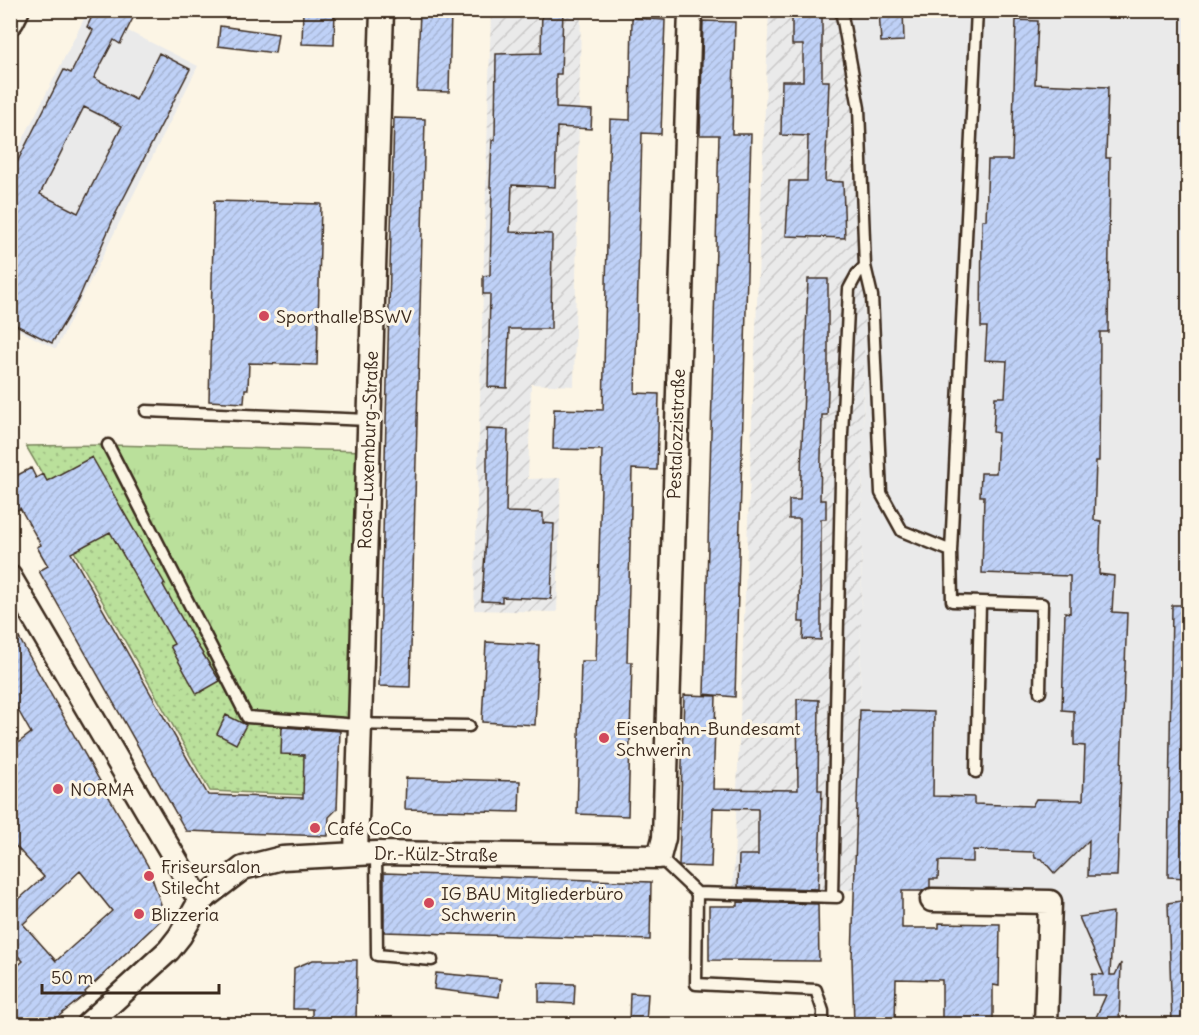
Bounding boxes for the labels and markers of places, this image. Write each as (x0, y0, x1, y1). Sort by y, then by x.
place label: Sporthalle BSWV (276, 305, 412, 328)
marker: Sporthalle BSWV (257, 309, 271, 323)
place label: Eisenbahn-Bundesamt Schwerin (616, 717, 801, 761)
marker: Eisenbahn-Bundesamt Schwerin (597, 731, 611, 745)
place label: NORMA (70, 778, 134, 801)
marker: NORMA (51, 782, 65, 796)
place label: Café CoCo (327, 817, 412, 840)
marker: Café CoCo (308, 821, 322, 835)
place label: Friseursalon Stilecht (161, 855, 261, 899)
marker: Friseursalon Stilecht (142, 869, 156, 883)
place label: IG BAU Mitgliederbüro Schwerin (441, 882, 623, 926)
marker: IG BAU Mitgliederbüro Schwerin (422, 896, 436, 910)
place label: Blizzeria (151, 903, 219, 926)
marker: Blizzeria (132, 907, 146, 921)

